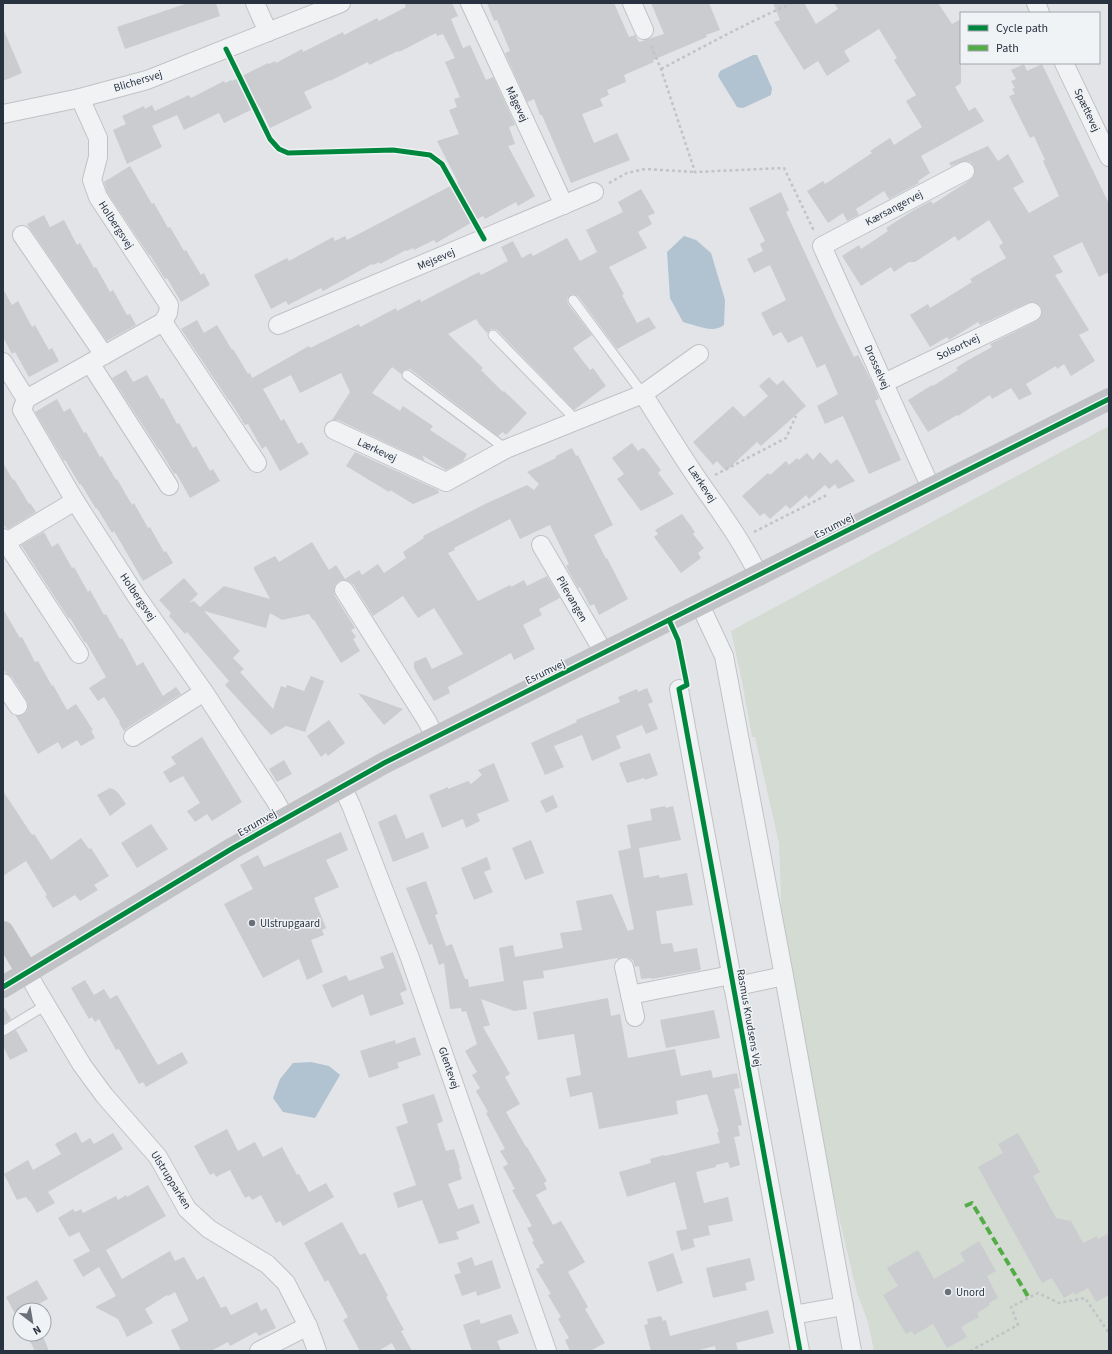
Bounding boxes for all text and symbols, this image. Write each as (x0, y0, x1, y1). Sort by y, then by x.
legend (960, 12, 1100, 64)
text: Cycle path (996, 20, 1048, 37)
text: Path (996, 40, 1019, 57)
street label: Blichersvej (112, 67, 164, 95)
street label: Mågevej (502, 84, 532, 124)
street label: Spættevej (1070, 86, 1104, 134)
street label: Kærsangervej (863, 187, 925, 229)
street label: Holbergsvej (95, 198, 137, 252)
street label: Mejsevej (415, 244, 457, 274)
street label: Solsortvej (934, 330, 982, 364)
street label: Drosselvej (861, 342, 893, 392)
street label: Lærkevej (355, 434, 399, 466)
street label: Lærkevej (684, 462, 720, 506)
street label: Esrumvej (812, 510, 856, 542)
street label: Holbergsvej (117, 570, 159, 624)
street label: Pilevangen (553, 573, 591, 625)
street label: Esrumvej (523, 656, 567, 688)
street label: Esrumvej (235, 806, 279, 840)
place label: Ulstrupgaard (260, 916, 320, 931)
marker: Ulstrupgaard (247, 918, 257, 928)
street label: Rasmus Knudsens Vej (733, 968, 765, 1068)
street label: Glentevej (435, 1045, 463, 1091)
street label: Ulstrupparken (147, 1148, 195, 1212)
place label: Unord (956, 1285, 985, 1300)
marker: Unord (943, 1287, 953, 1297)
north arrow (12, 1302, 52, 1342)
text: N (30, 1322, 44, 1338)

